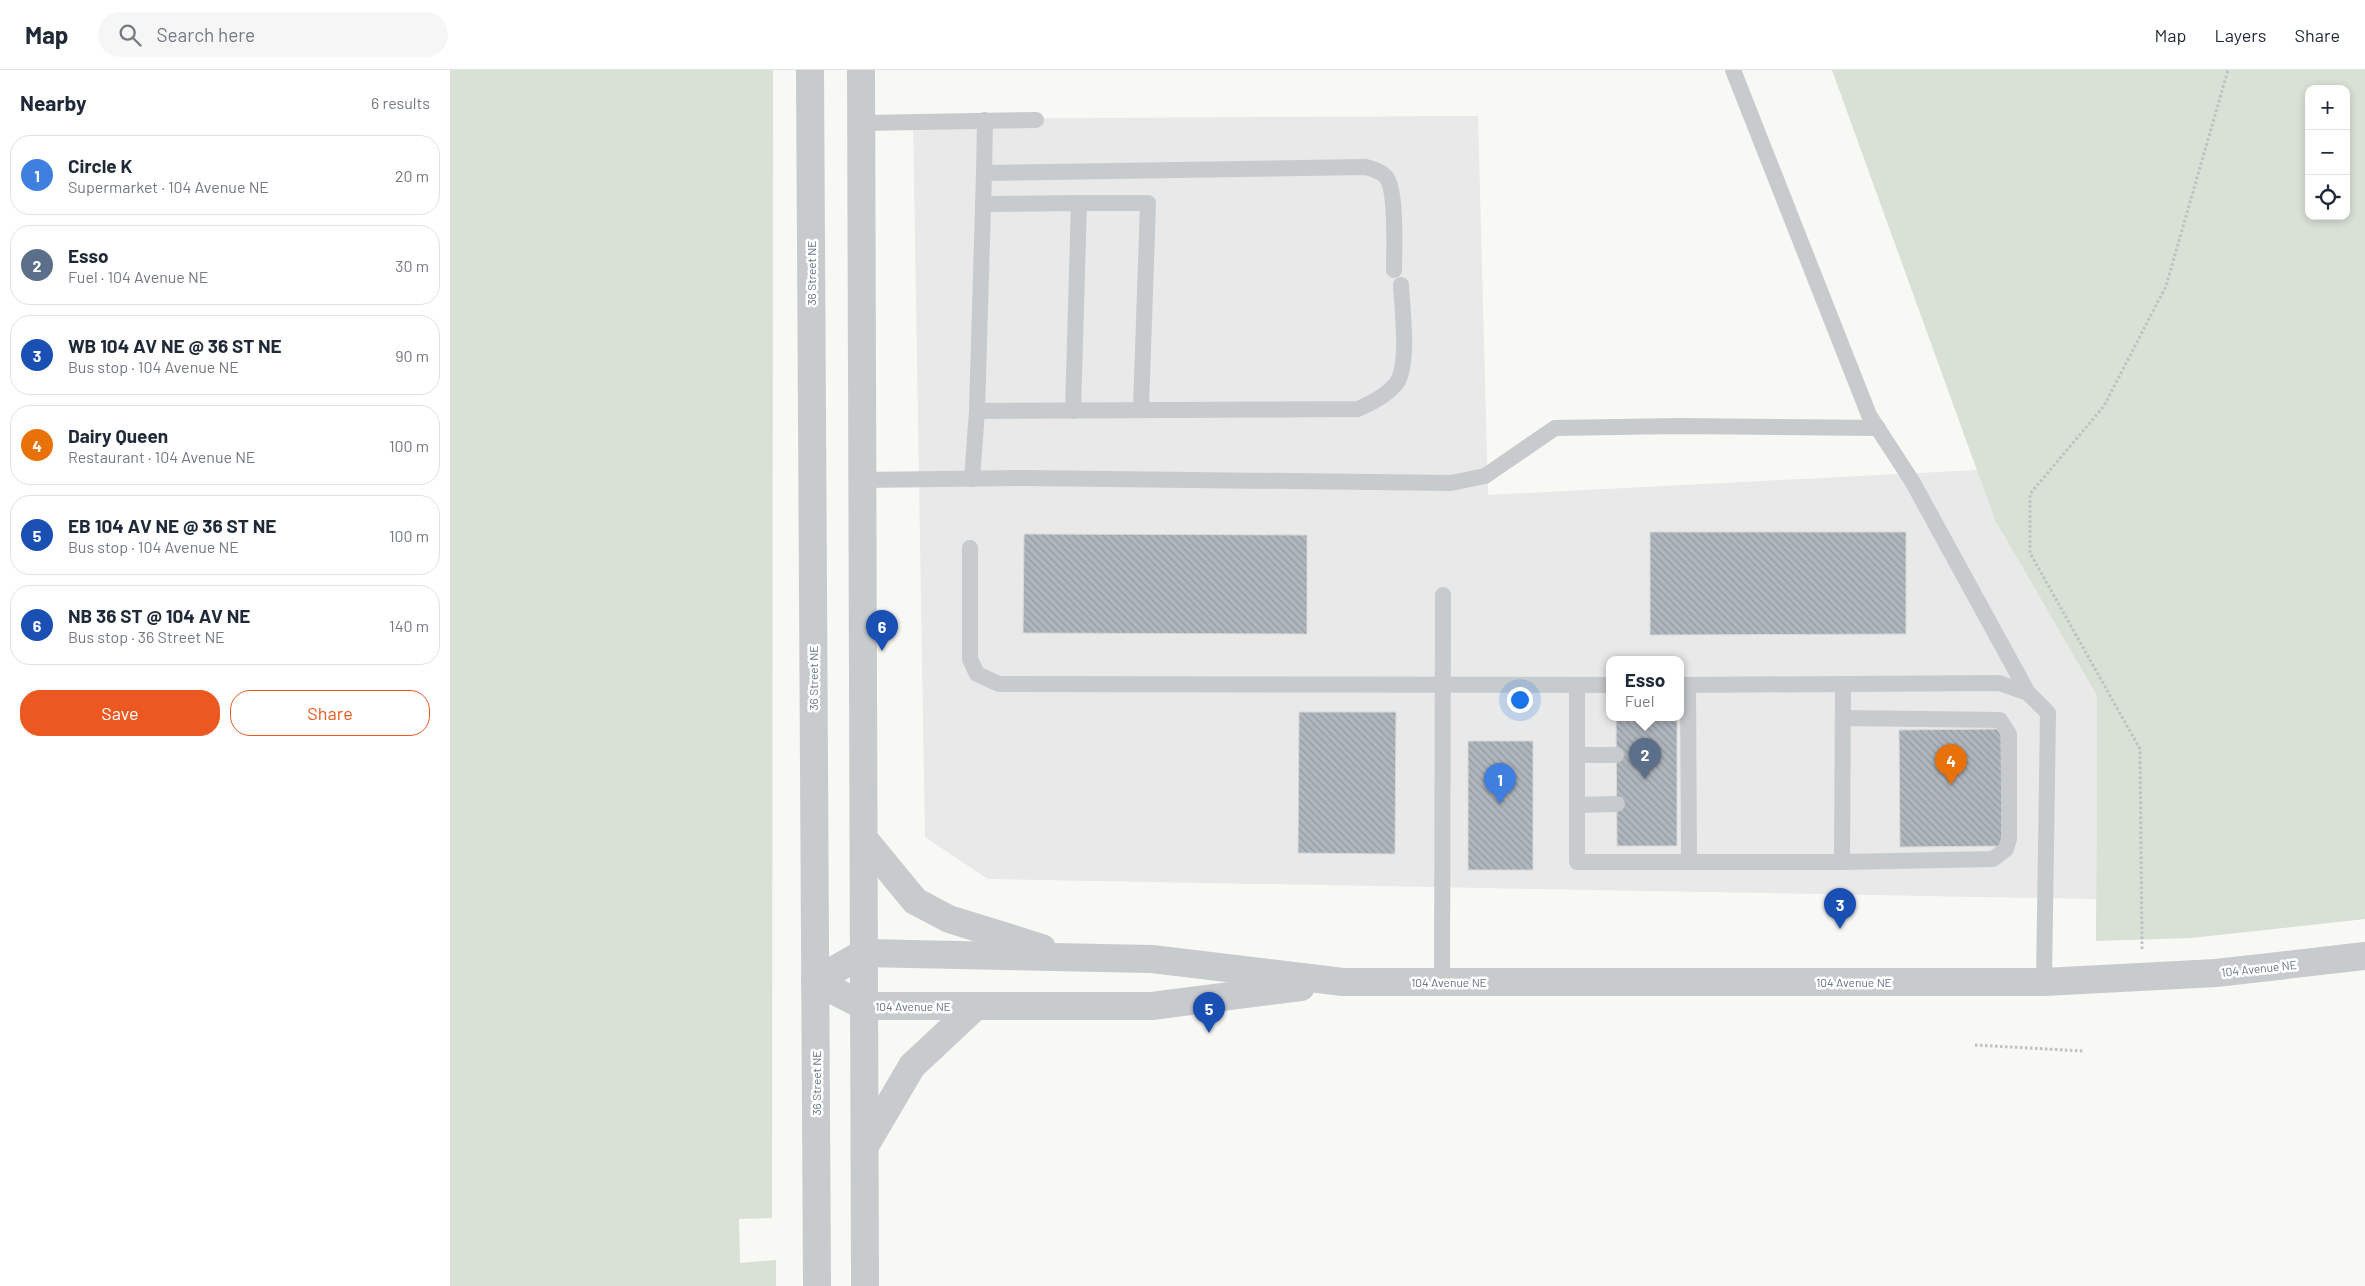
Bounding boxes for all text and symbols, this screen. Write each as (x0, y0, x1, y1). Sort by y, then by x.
search box (98, 12, 448, 57)
text: Map (25, 20, 68, 49)
icon: search (116, 21, 144, 49)
text: Search here (156, 23, 255, 46)
text: Map (2154, 24, 2186, 46)
text: Layers (2214, 24, 2267, 46)
text: Share (2295, 24, 2340, 46)
map controls (2305, 85, 2350, 220)
button: + (2305, 85, 2350, 130)
text: Nearby (20, 90, 86, 115)
text: 6 results (371, 93, 430, 112)
button: − (2305, 130, 2350, 175)
text: Circle K (68, 154, 132, 177)
text: 1 (34, 166, 40, 185)
text: 20 m (395, 166, 429, 185)
button: locate (2305, 175, 2350, 220)
text: Supermarket · 104 Avenue NE (68, 177, 269, 196)
street label: 36 Street NE (804, 240, 818, 306)
text: Esso (68, 244, 109, 267)
text: 2 (33, 256, 41, 275)
text: 30 m (395, 256, 429, 275)
text: Fuel · 104 Avenue NE (68, 267, 208, 286)
text: WB 104 AV NE @ 36 ST NE (68, 334, 282, 357)
text: 3 (33, 346, 41, 365)
text: 90 m (395, 346, 429, 365)
text: Bus stop · 104 Avenue NE (68, 357, 239, 376)
text: Dairy Queen (68, 424, 168, 447)
text: 4 (32, 436, 42, 455)
text: 100 m (389, 436, 429, 455)
text: Restaurant · 104 Avenue NE (68, 447, 256, 466)
text: EB 104 AV NE @ 36 ST NE (68, 514, 276, 537)
text: 5 (33, 526, 41, 545)
text: 100 m (389, 526, 429, 545)
text: Bus stop · 104 Avenue NE (68, 537, 239, 556)
text: NB 36 ST @ 104 AV NE (68, 604, 250, 627)
pin: 6 (866, 610, 898, 651)
text: 6 (33, 616, 41, 635)
text: 140 m (389, 616, 429, 635)
text: Bus stop · 36 Street NE (68, 627, 225, 646)
street label: 36 Street NE (806, 645, 820, 711)
popup (1606, 656, 1684, 721)
text: Esso (1625, 668, 1665, 691)
your location (1507, 687, 1533, 713)
button: Save (20, 690, 220, 736)
button: Share (230, 690, 430, 736)
text: Fuel (1625, 691, 1654, 710)
pin: 2 (1629, 738, 1661, 779)
pin: 4 (1935, 744, 1967, 785)
pin: 1 (1484, 763, 1516, 804)
pin: 3 (1824, 888, 1856, 929)
street label: 104 Avenue NE (2221, 957, 2297, 979)
street label: 104 Avenue NE (1411, 975, 1487, 989)
street label: 104 Avenue NE (1816, 975, 1892, 989)
pin: 5 (1193, 992, 1225, 1033)
street label: 104 Avenue NE (875, 999, 951, 1013)
street label: 36 Street NE (809, 1050, 823, 1116)

